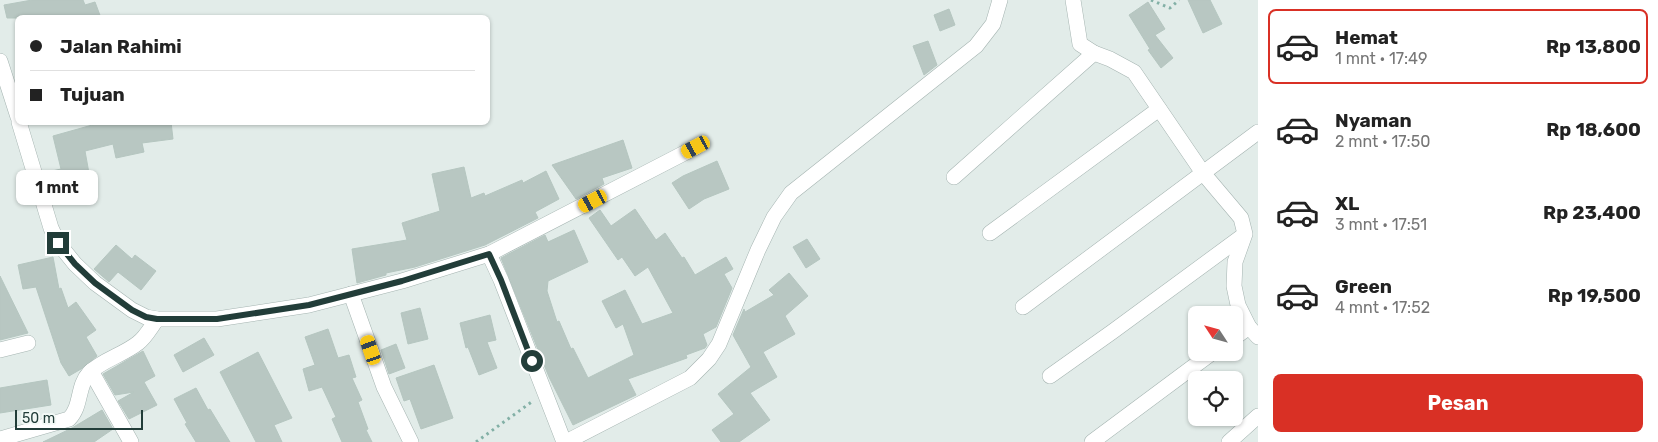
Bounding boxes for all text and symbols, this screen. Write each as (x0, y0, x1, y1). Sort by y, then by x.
icon: car (1275, 24, 1320, 69)
text: Hemat (1335, 26, 1398, 49)
text: Jalan Rahimi (60, 35, 182, 58)
text: Rp 13,800 (1546, 35, 1641, 58)
text: 1 mnt · 17:49 (1335, 49, 1427, 68)
text: Tujuan (60, 83, 125, 106)
icon: car (1275, 107, 1320, 152)
text: Nyaman (1335, 109, 1412, 132)
text: Rp 18,600 (1546, 118, 1641, 141)
text: 2 mnt · 17:50 (1335, 132, 1430, 151)
car (679, 133, 712, 161)
callout: 1 mnt (17, 170, 99, 206)
text: 1 mnt (35, 178, 79, 197)
car (576, 187, 609, 215)
icon: car (1275, 190, 1320, 235)
text: XL (1335, 192, 1359, 215)
text: Rp 23,400 (1543, 201, 1641, 224)
text: 3 mnt · 17:51 (1335, 215, 1427, 234)
route end (47, 232, 69, 254)
icon: car (1275, 273, 1320, 318)
text: Green (1335, 275, 1392, 298)
text: Rp 19,500 (1548, 284, 1641, 307)
text: 4 mnt · 17:52 (1335, 298, 1430, 317)
north arrow (1188, 306, 1242, 361)
map controls (1188, 306, 1243, 426)
car (359, 333, 382, 367)
route start (521, 350, 543, 372)
button: locate (1188, 371, 1243, 426)
button: Pesan (1273, 374, 1643, 432)
scale bar (15, 407, 142, 430)
text: 50 m (22, 410, 55, 427)

